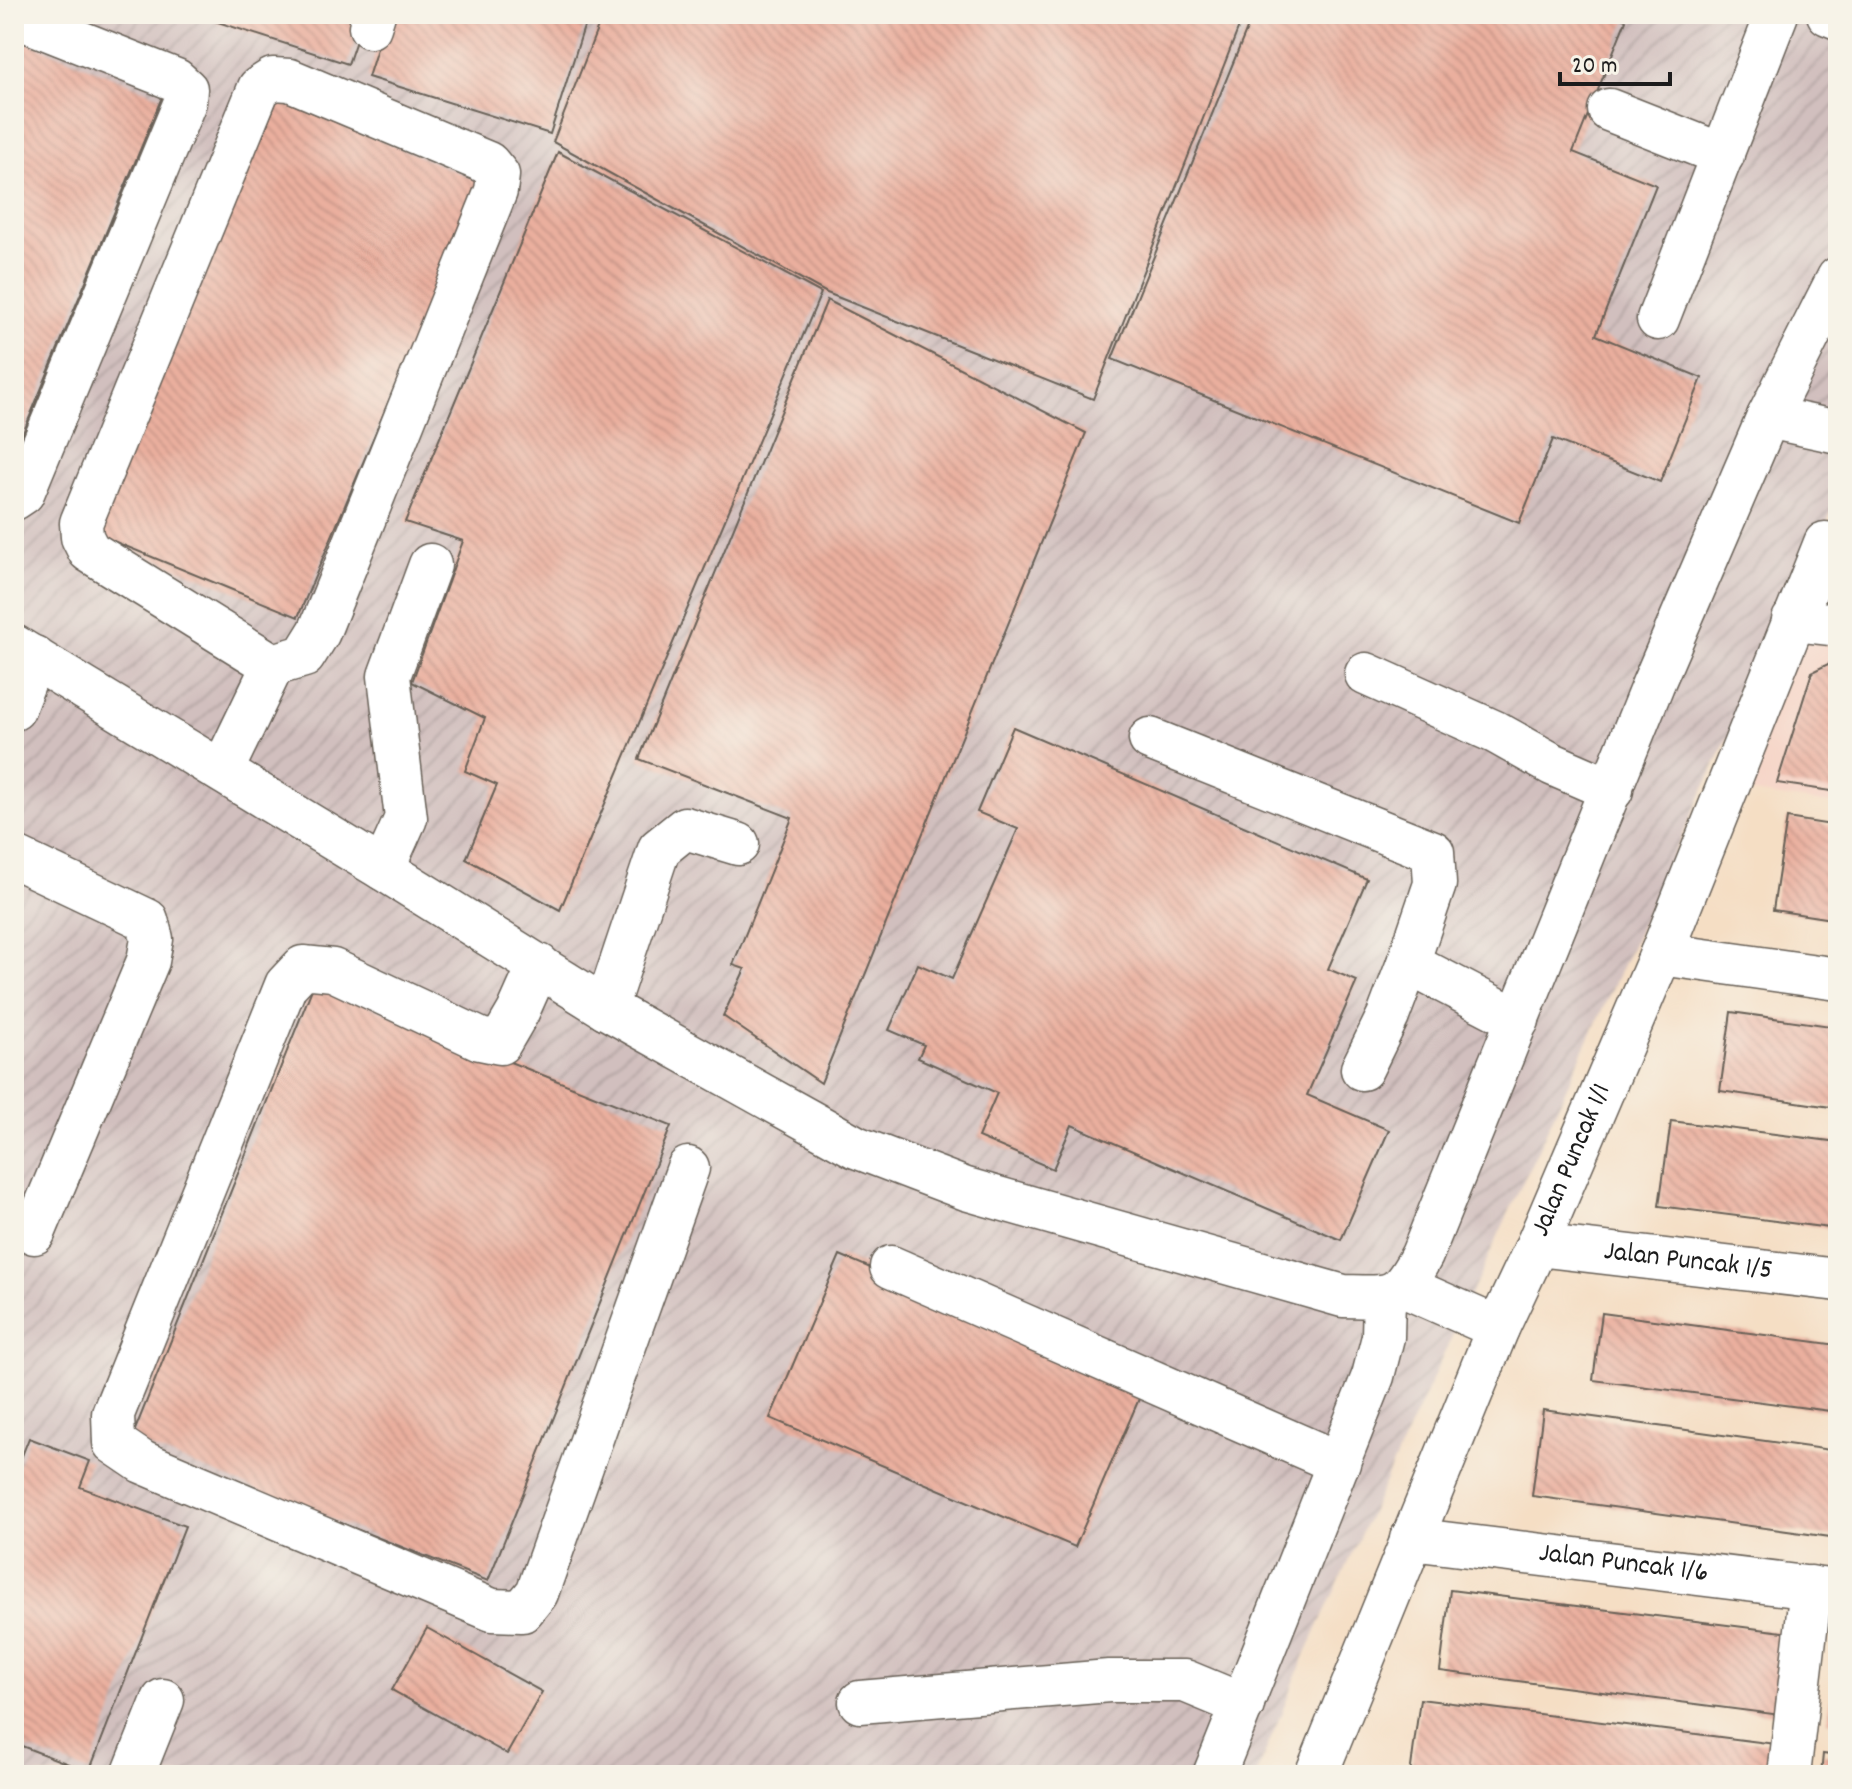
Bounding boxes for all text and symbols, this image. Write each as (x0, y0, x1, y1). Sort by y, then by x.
scale bar (1560, 36, 1670, 86)
text: 20 m (1572, 50, 1618, 84)
street label: Jalan Puncak 1/1 (1523, 1078, 1623, 1243)
street label: Jalan Puncak 1/5 (1601, 1233, 1775, 1292)
street label: Jalan Puncak 1/6 (1536, 1535, 1710, 1595)

